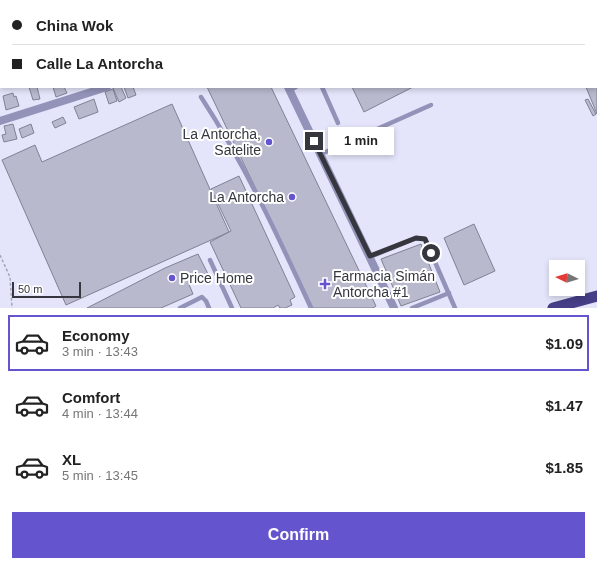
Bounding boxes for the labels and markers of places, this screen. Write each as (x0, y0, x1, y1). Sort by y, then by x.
place label: La Antorcha, Satelite (182, 126, 261, 158)
marker: La Antorcha, Satelite (264, 137, 274, 147)
place label: La Antorcha (209, 189, 284, 205)
marker: La Antorcha (287, 192, 297, 202)
place label: Farmacia Simán Antorcha #1 (333, 268, 435, 300)
place label: Price Home (180, 270, 253, 286)
marker: Price Home (167, 273, 177, 283)
marker: Farmacia Simán Antorcha #1 (320, 279, 330, 289)

